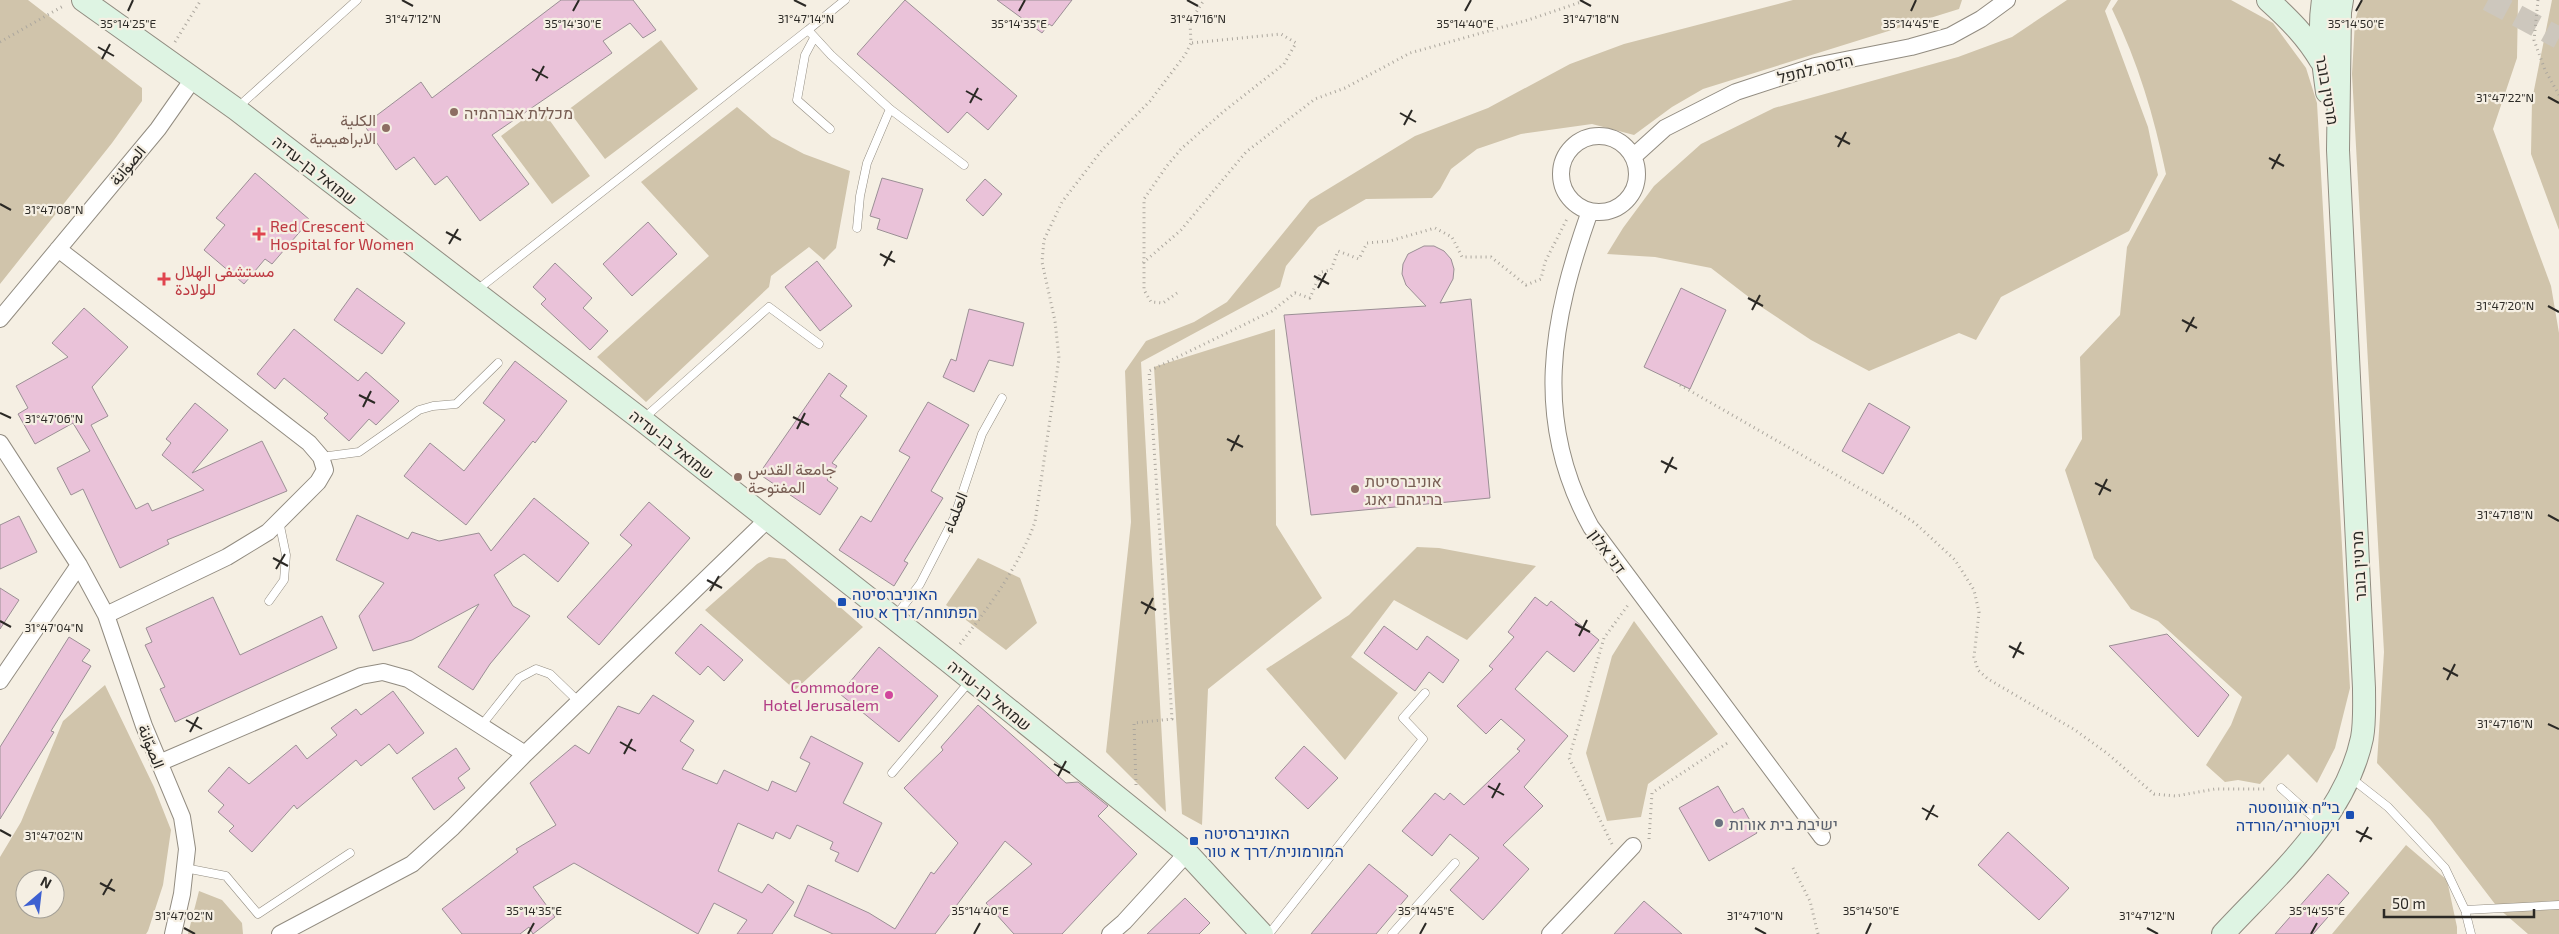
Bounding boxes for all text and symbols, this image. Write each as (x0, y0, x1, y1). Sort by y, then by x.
text: 31°47'12"N (385, 11, 441, 25)
text: 31°47'14"N (778, 11, 834, 25)
text: 31°47'16"N (1170, 11, 1226, 25)
text: 31°47'18"N (1563, 11, 1619, 25)
text: 35°14'25"E (100, 16, 156, 30)
text: 35°14'30"E (545, 16, 602, 30)
text: 35°14'35"E (991, 16, 1047, 30)
text: 35°14'40"E (1436, 16, 1494, 30)
text: 35°14'45"E (1883, 16, 1940, 30)
text: 35°14'50"E (2328, 16, 2385, 30)
street label: הדסה למפל (1775, 49, 1855, 87)
street label: מרטין בובר (2313, 54, 2343, 126)
text: 31°47'22"N (2476, 90, 2534, 104)
place label: מכללת אברהמיה (464, 103, 573, 122)
marker: מכללת אברהמיה (448, 106, 460, 118)
place label: الكلية الابراهيمية (309, 110, 376, 149)
marker: الكلية الابراهيمية (380, 122, 392, 134)
street label: שמואל בן-עדיה (269, 131, 361, 209)
street label: الصوّانة (105, 141, 151, 190)
text: 31°47'08"N (24, 202, 84, 216)
place label: Red Crescent Hospital for Women (270, 216, 414, 253)
marker: Red Crescent Hospital for Women (252, 227, 266, 241)
place label: مستشفى الهلال للولادة (175, 261, 274, 300)
marker: مستشفى الهلال للولادة (157, 272, 171, 286)
text: 31°47'20"N (2476, 298, 2534, 312)
street label: שמואל בן-עדיה (626, 405, 718, 483)
text: 31°47'06"N (25, 411, 83, 425)
place label: جامعة القدس المفتوحة (748, 459, 836, 498)
marker: جامعة القدس المفتوحة (732, 471, 744, 483)
place label: אוניברסיטת בריגהם יאנג (1365, 471, 1443, 508)
marker: אוניברסיטת בריגהם יאנג (1349, 483, 1361, 495)
street label: العلماء (937, 489, 971, 535)
text: 31°47'18"N (2477, 507, 2533, 521)
street label: דני אלון (1586, 525, 1630, 577)
street label: מרטין בובר (2347, 530, 2369, 602)
place label: האוניברסיטה הפתוחה/דרך א טור (852, 584, 978, 621)
marker: האוניברסיטה הפתוחה/דרך א טור (836, 596, 848, 608)
text: 31°47'04"N (24, 620, 84, 634)
street label: שמואל בן-עדיה (945, 656, 1035, 734)
place label: Commodore Hotel Jerusalem (763, 677, 879, 714)
marker: Commodore Hotel Jerusalem (883, 689, 895, 701)
text: 31°47'16"N (2477, 716, 2533, 730)
street label: الصوّانة (133, 721, 169, 772)
place label: בי״ח אוגווסטה ויקטוריה/הורדה (2236, 797, 2341, 834)
marker: בי״ח אוגווסטה ויקטוריה/הורדה (2344, 809, 2356, 821)
place label: ישיבת בית אורות (1729, 814, 1838, 833)
marker: ישיבת בית אורות (1713, 817, 1725, 829)
place label: האוניברסיטה המורמונית/דרך א טור (1204, 823, 1344, 860)
text: 31°47'02"N (25, 828, 83, 842)
marker: האוניברסיטה המורמונית/דרך א טור (1188, 835, 1200, 847)
north arrow (15, 869, 65, 919)
text: N (38, 872, 55, 892)
scale bar (2384, 886, 2534, 918)
text: 50 m (2392, 894, 2426, 912)
text: 35°14'35"E (506, 903, 562, 917)
text: 35°14'40"E (951, 903, 1009, 917)
text: 35°14'45"E (1398, 903, 1455, 917)
text: 35°14'50"E (1843, 903, 1900, 917)
text: 35°14'55"E (2289, 903, 2345, 917)
text: 31°47'02"N (155, 908, 213, 922)
text: 31°47'10"N (1727, 908, 1783, 922)
text: 31°47'12"N (2119, 908, 2175, 922)

